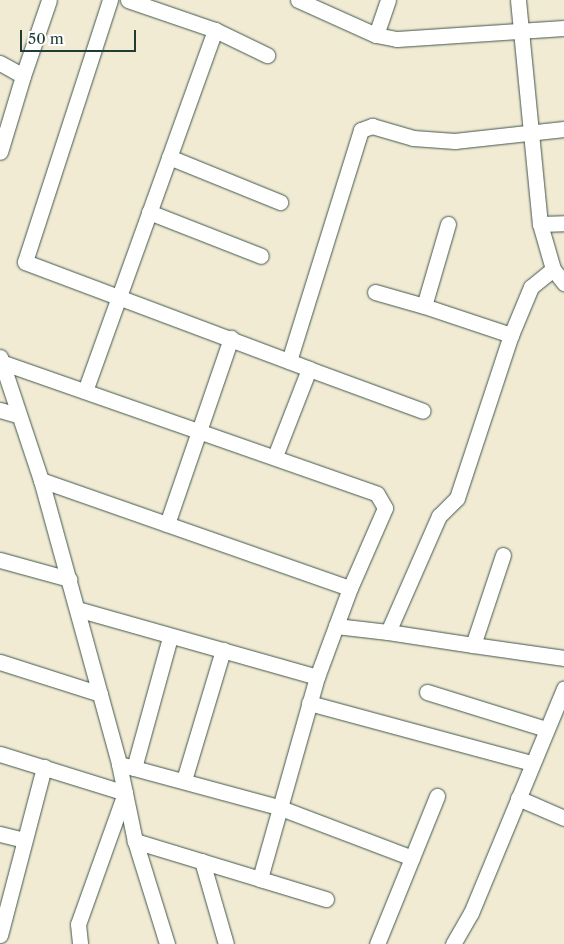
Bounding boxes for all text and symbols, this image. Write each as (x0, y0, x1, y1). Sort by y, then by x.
scale bar (22, 20, 139, 52)
text: 50 m (28, 29, 64, 48)

